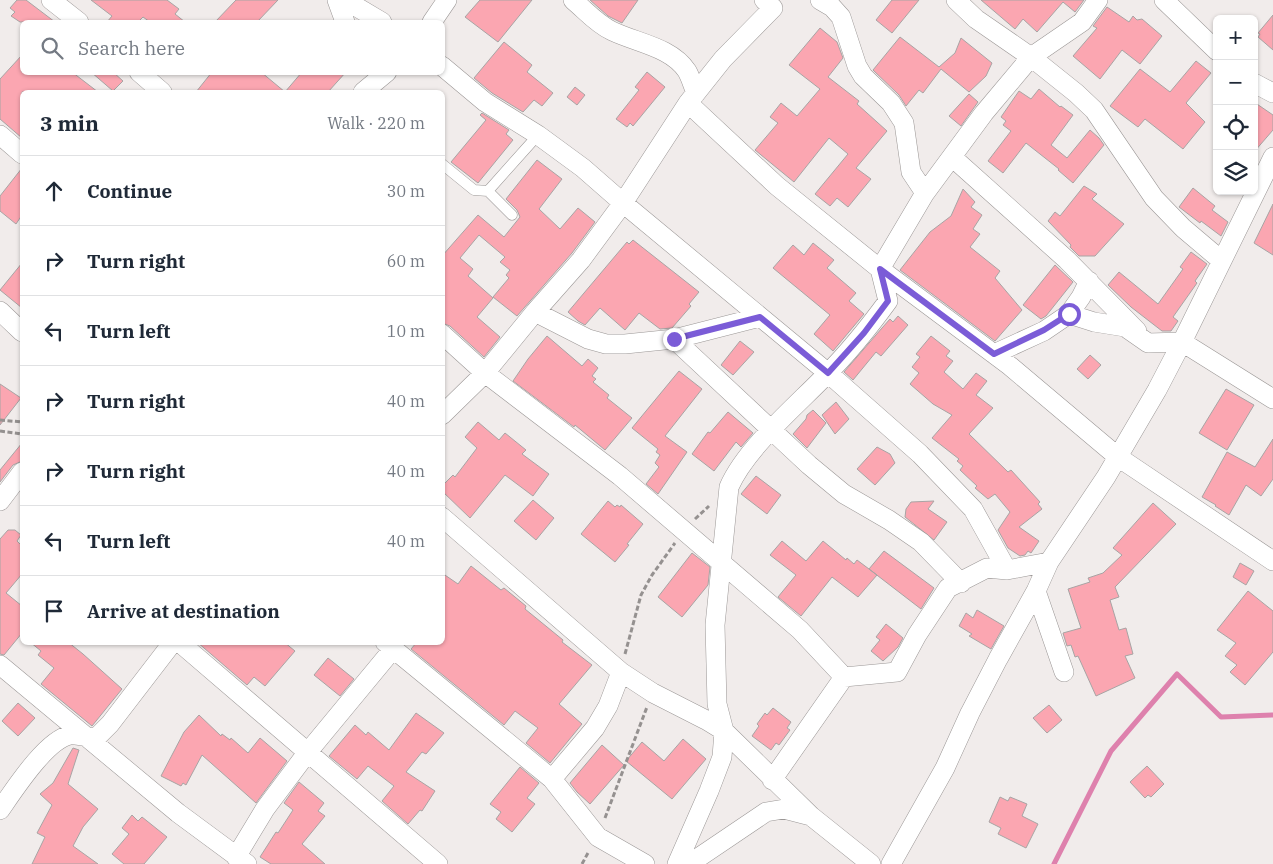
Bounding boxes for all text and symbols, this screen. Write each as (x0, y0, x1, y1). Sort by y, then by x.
map controls (1213, 15, 1258, 195)
button: + (1213, 15, 1258, 60)
search box (20, 20, 445, 75)
icon: search (38, 34, 66, 62)
text: Search here (78, 36, 185, 60)
button: − (1213, 60, 1258, 105)
button: locate (1213, 105, 1258, 150)
text: 3 min (40, 109, 99, 137)
text: Walk · 220 m (327, 113, 425, 133)
button: layers (1213, 150, 1258, 195)
icon: ahead (40, 177, 68, 205)
text: Continue (87, 179, 172, 203)
text: 30 m (387, 181, 425, 201)
icon: right (40, 247, 68, 275)
text: Turn right (87, 249, 185, 273)
text: 60 m (387, 251, 425, 271)
route start (1058, 303, 1081, 326)
icon: left (40, 317, 68, 345)
text: Turn left (87, 319, 170, 343)
text: 10 m (387, 321, 425, 341)
route end (663, 328, 686, 351)
icon: right (40, 387, 68, 415)
text: Turn right (87, 389, 185, 413)
text: 40 m (387, 391, 425, 411)
icon: right (40, 457, 68, 485)
text: Turn right (87, 459, 185, 483)
text: 40 m (387, 461, 425, 481)
icon: left (40, 527, 68, 555)
text: Turn left (87, 529, 170, 553)
text: 40 m (387, 531, 425, 551)
icon: arrive (40, 597, 68, 625)
text: Arrive at destination (87, 599, 280, 623)

